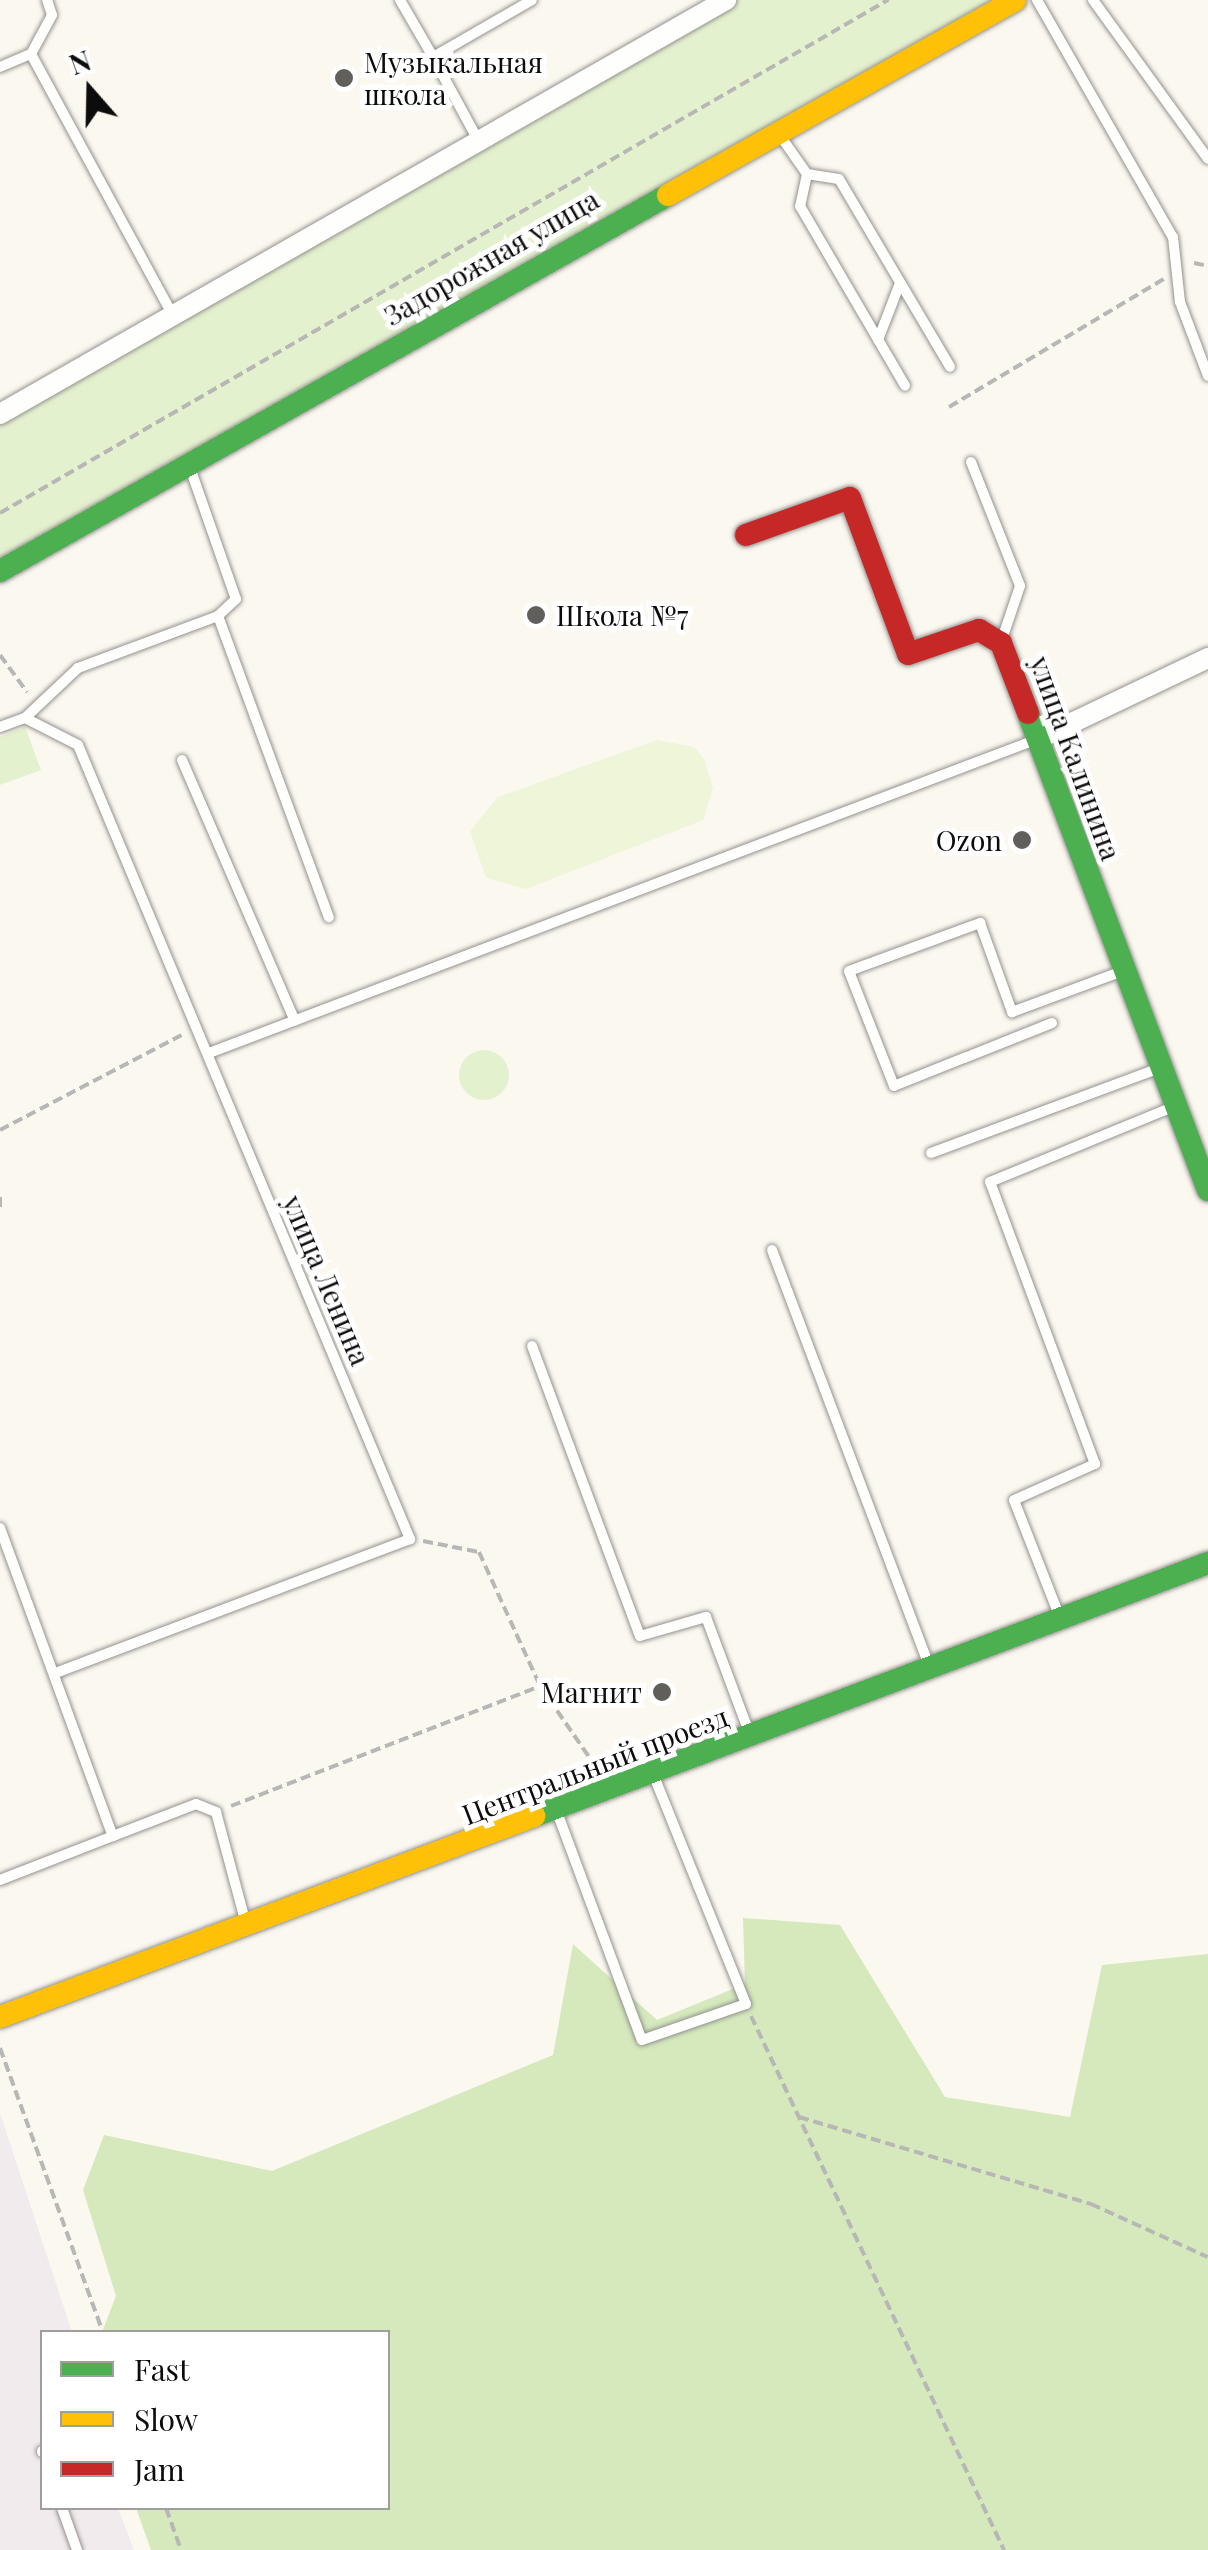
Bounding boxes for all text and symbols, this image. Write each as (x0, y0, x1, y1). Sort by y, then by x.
north arrow (40, 40, 140, 140)
text: N (64, 40, 95, 82)
place label: Музыкальная школа (364, 45, 543, 111)
marker: Музыкальная школа (333, 67, 355, 89)
street label: Задорожная улица (378, 182, 604, 332)
place label: Школа №7 (556, 598, 688, 632)
marker: Школа №7 (525, 604, 547, 626)
street label: улица Калинина (1024, 651, 1128, 865)
place label: Ozon (936, 823, 1002, 857)
marker: Ozon (1011, 829, 1033, 851)
street label: улица Ленина (276, 1190, 378, 1370)
place label: Магнит (541, 1675, 642, 1709)
marker: Магнит (651, 1681, 673, 1703)
street label: Центральный проезд (457, 1699, 733, 1831)
legend (40, 2330, 390, 2510)
text: Fast (134, 2349, 190, 2389)
text: Slow (134, 2399, 198, 2439)
text: Jam (134, 2449, 185, 2489)

